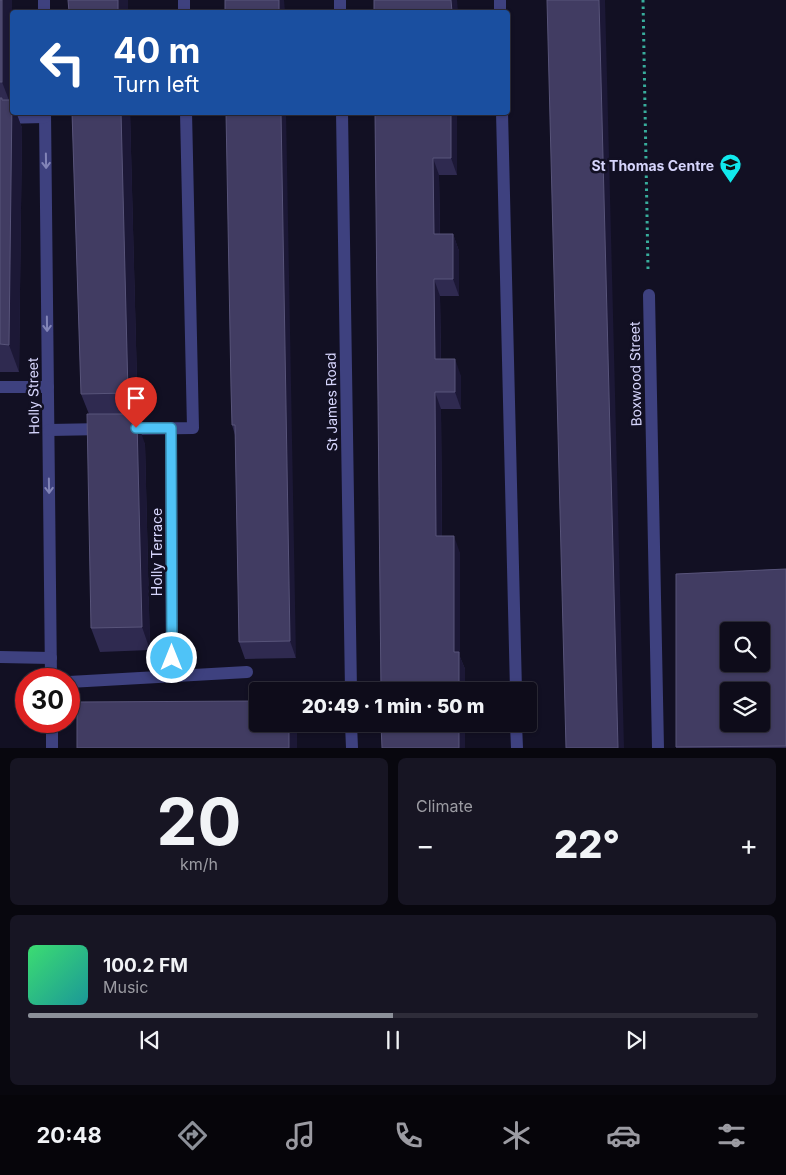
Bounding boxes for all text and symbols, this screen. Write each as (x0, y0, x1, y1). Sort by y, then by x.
text: 40 m (113, 29, 201, 71)
icon: left (30, 30, 95, 95)
text: Turn left (113, 71, 199, 97)
one-way arrow (41, 152, 51, 169)
school or university icon: St Thomas Centre (718, 153, 742, 184)
place label: St Thomas Centre (591, 157, 714, 174)
one-way arrow (42, 315, 52, 331)
street label: Boxwood Street (626, 321, 644, 427)
street label: St James Road (322, 352, 340, 452)
street label: Holly Street (24, 357, 42, 435)
pin (115, 377, 157, 428)
icon: arrive (122, 384, 150, 412)
one-way arrow (44, 478, 54, 494)
street label: Holly Terrace (148, 508, 165, 596)
map controls (720, 622, 770, 732)
button: search (720, 622, 770, 672)
position arrow (145, 631, 197, 683)
speed limit sign: 30 (15, 668, 80, 733)
button: layers (720, 682, 770, 732)
text: 20:49 · 1 min · 50 m (302, 695, 484, 718)
text: 20 (157, 782, 241, 861)
text: Climate (416, 796, 473, 816)
text: 22° (554, 821, 620, 867)
text: − (416, 828, 435, 862)
text: + (739, 828, 758, 862)
text: km/h (180, 854, 218, 874)
text: 100.2 FM (103, 954, 188, 977)
text: Music (103, 977, 148, 997)
icon: previous (136, 1026, 164, 1054)
icon: pause (379, 1026, 407, 1054)
icon: next (622, 1026, 650, 1054)
icon: directions (175, 1118, 210, 1153)
icon: music (283, 1118, 318, 1153)
icon: phone (391, 1118, 426, 1153)
icon: climate (499, 1118, 534, 1153)
icon: car (606, 1118, 641, 1153)
icon: filters (714, 1118, 749, 1153)
text: 20:48 (36, 1122, 102, 1148)

